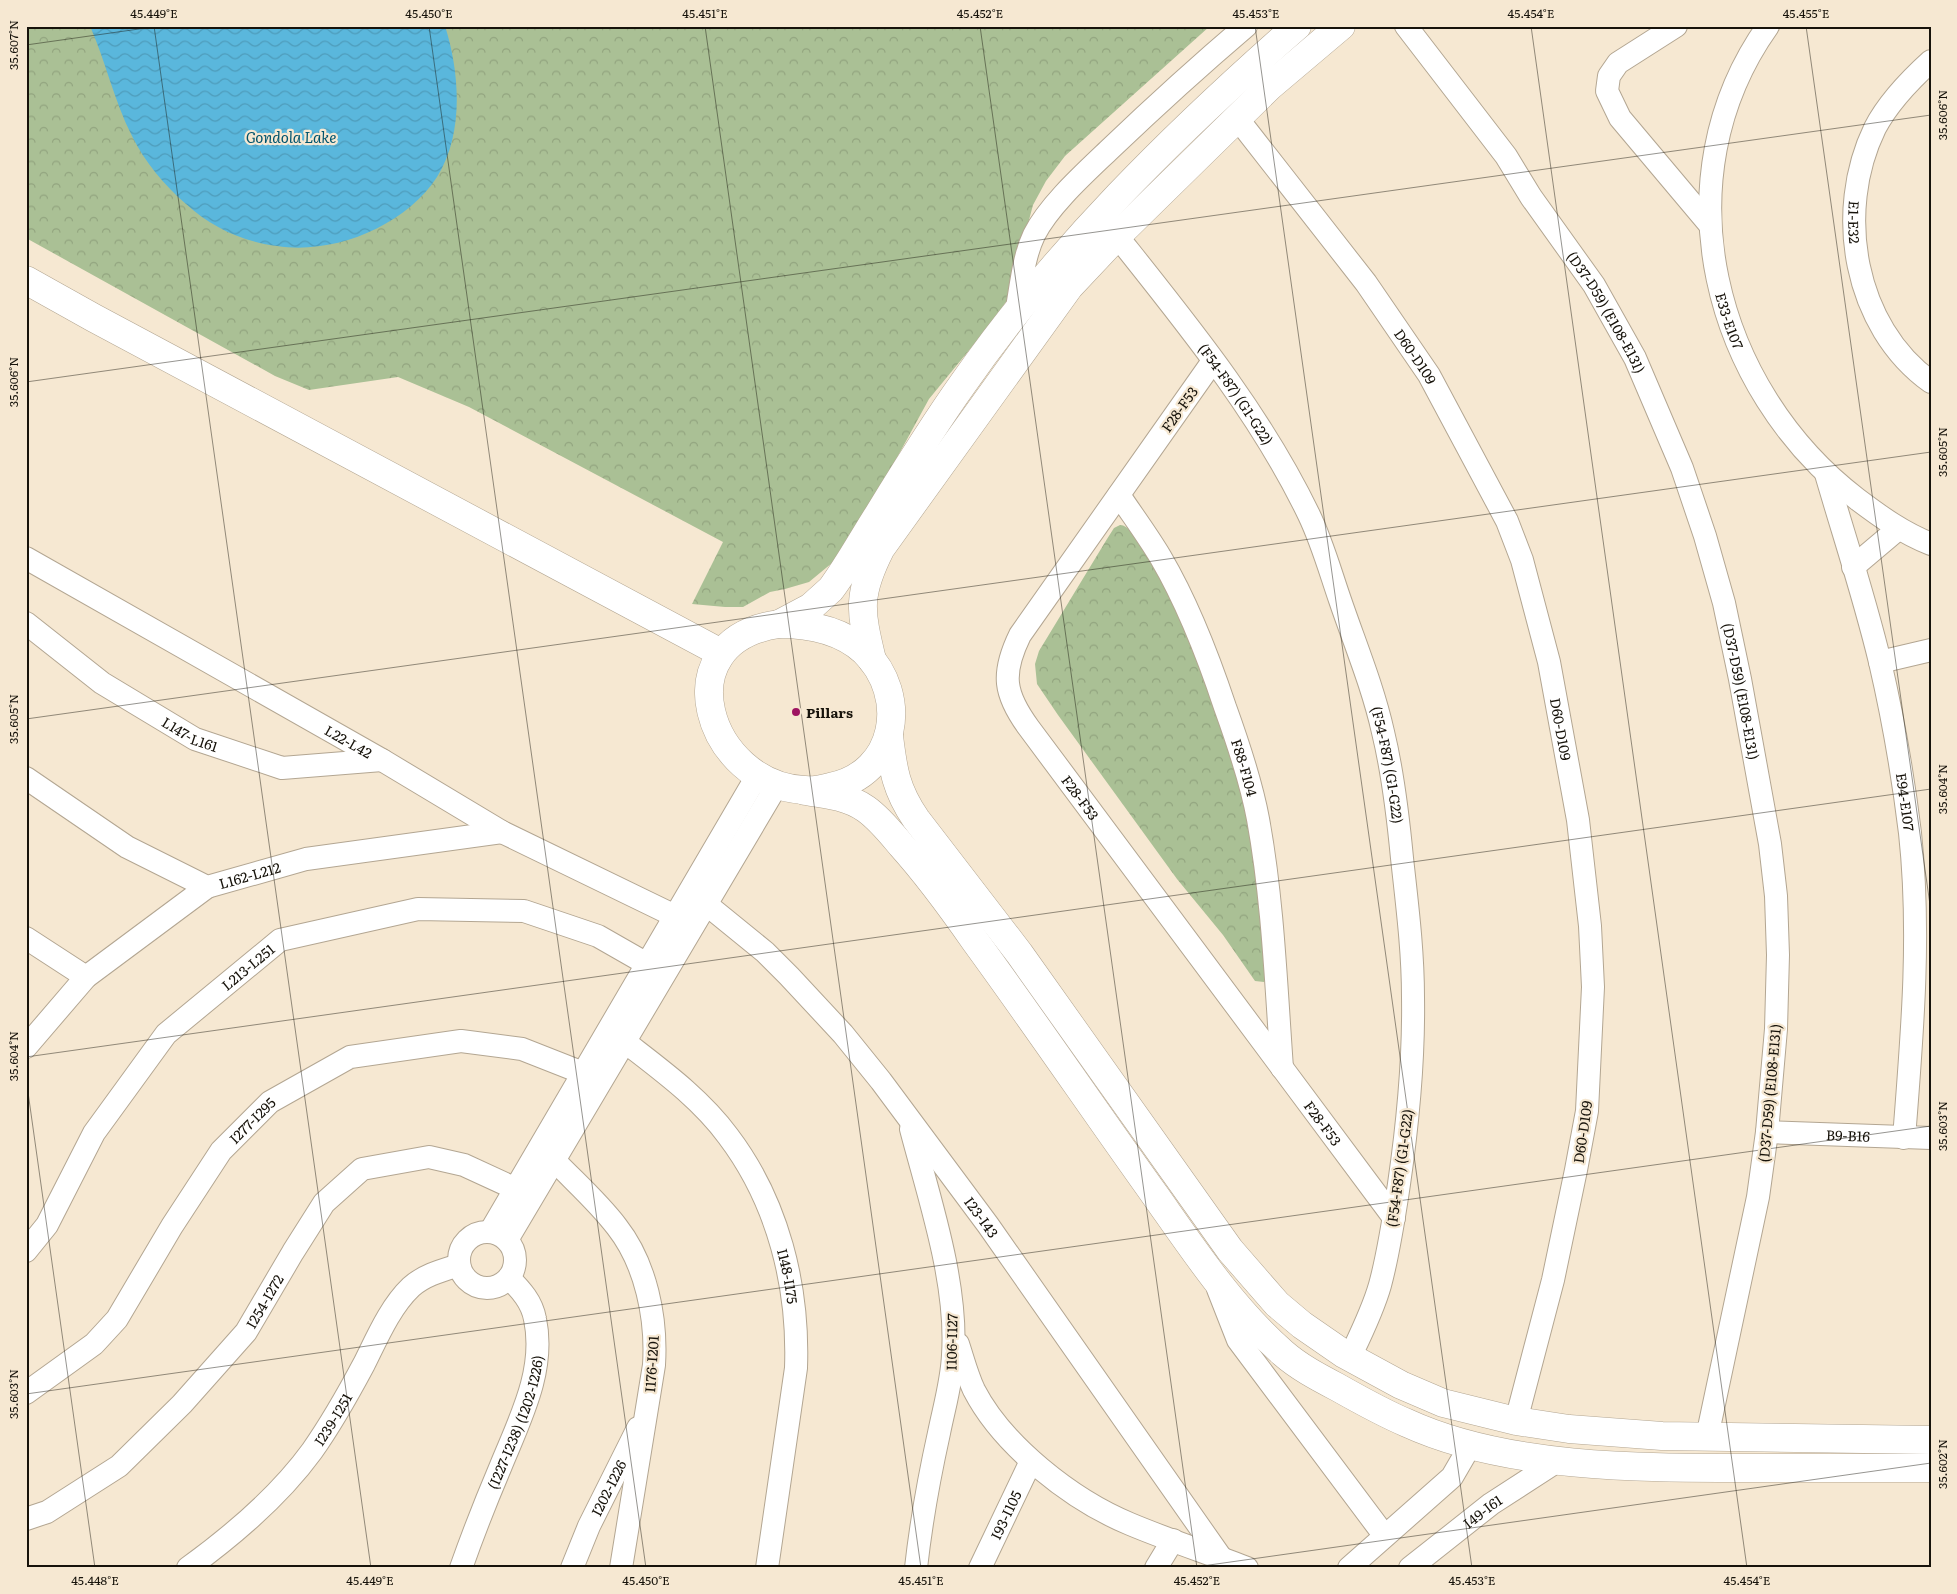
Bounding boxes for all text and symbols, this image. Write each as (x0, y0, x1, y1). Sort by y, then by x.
text: 45.449°E (130, 4, 178, 22)
text: 45.450°E (405, 4, 453, 22)
text: 45.451°E (682, 4, 728, 22)
text: 45.452°E (957, 4, 1004, 22)
text: 45.453°E (1232, 4, 1280, 22)
text: 45.454°E (1508, 4, 1555, 22)
text: 45.455°E (1783, 4, 1830, 22)
text: 35.607°N (4, 20, 22, 70)
text: 35.606°N (1933, 90, 1951, 140)
water label: Gondola Lake (246, 125, 336, 148)
street label: E1-E32 (1844, 200, 1865, 244)
street label: (D37-D59) (E108-E131) (1563, 247, 1650, 376)
street label: E33-E107 (1711, 290, 1749, 352)
street label: D60-D109 (1390, 324, 1442, 387)
street label: (F54-F87) (G1-G22) (1194, 339, 1278, 448)
text: 35.606°N (4, 357, 22, 407)
street label: F28-F53 (1156, 382, 1202, 436)
text: 35.605°N (1933, 427, 1951, 477)
street label: (D37-D59) (E108-E131) (1718, 621, 1764, 761)
text: 35.605°N (4, 694, 22, 744)
street label: D60-D109 (1546, 696, 1577, 762)
place label: Pillars (806, 702, 853, 722)
street label: (F54-F87) (G1-G22) (1367, 704, 1408, 824)
marker: Pillars (790, 706, 802, 718)
street label: L147-L161 (159, 712, 221, 756)
street label: L22-L42 (321, 720, 376, 763)
street label: F88-F104 (1227, 736, 1263, 799)
text: 35.604°N (1933, 764, 1951, 814)
street label: F28-F53 (1057, 771, 1104, 824)
street label: E94-E107 (1892, 771, 1920, 832)
street label: L162-L212 (216, 857, 283, 893)
street label: L213-L251 (217, 939, 279, 994)
street label: (D37-D59) (E108-E131) (1753, 1023, 1785, 1163)
text: 35.604°N (4, 1031, 22, 1081)
street label: I277-I295 (224, 1092, 280, 1148)
street label: F28-F53 (1300, 1096, 1347, 1150)
street label: D60-D109 (1568, 1099, 1596, 1165)
text: 35.603°N (1933, 1101, 1951, 1151)
street label: (F54-F87) (G1-G22) (1381, 1108, 1417, 1228)
street label: B9-B16 (1826, 1124, 1871, 1146)
street label: I23-I43 (960, 1192, 1004, 1241)
street label: I148-I175 (773, 1246, 803, 1305)
street label: I254-I272 (240, 1270, 288, 1332)
street label: I106-I127 (940, 1313, 962, 1371)
street label: I176-I201 (639, 1334, 663, 1393)
street label: (I227-I238) (I202-I226) (482, 1354, 547, 1492)
text: 35.603°N (4, 1369, 22, 1419)
street label: I239-I251 (309, 1389, 356, 1449)
text: 35.602°N (1933, 1439, 1951, 1489)
street label: I202-I226 (586, 1456, 631, 1519)
street label: I93-I105 (985, 1487, 1026, 1543)
street label: I49-I61 (1458, 1489, 1506, 1533)
text: 45.448°E (71, 1571, 119, 1589)
text: 45.449°E (346, 1571, 394, 1589)
text: 45.450°E (622, 1571, 670, 1589)
text: 45.451°E (898, 1571, 944, 1589)
text: 45.452°E (1174, 1571, 1221, 1589)
text: 45.453°E (1448, 1571, 1496, 1589)
text: 45.454°E (1724, 1571, 1771, 1589)

